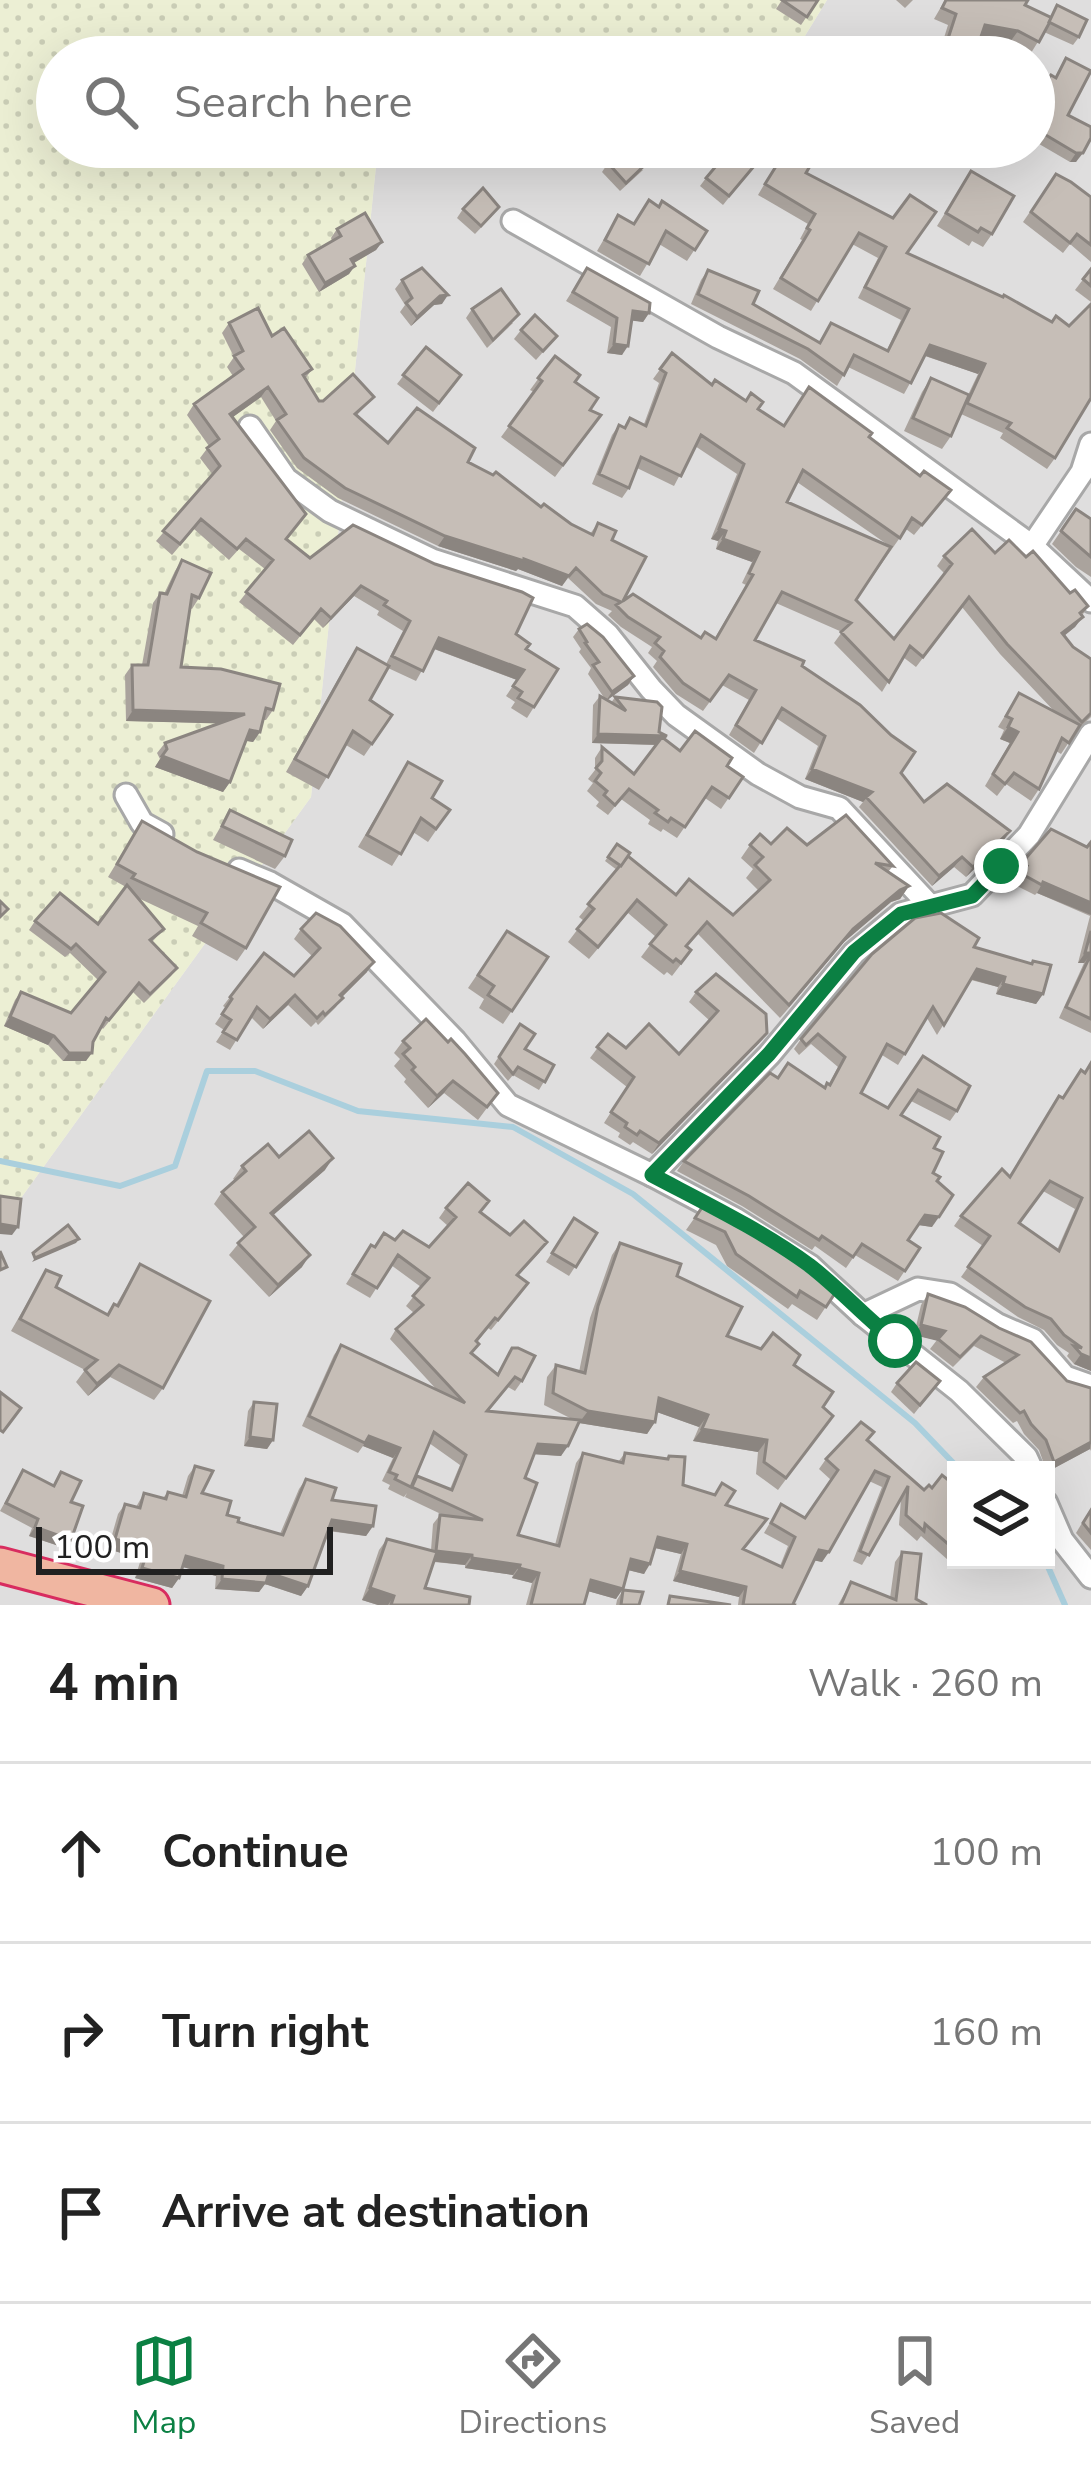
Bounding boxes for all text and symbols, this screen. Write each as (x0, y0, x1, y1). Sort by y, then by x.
search box (36, 36, 1055, 168)
icon: search (78, 69, 144, 135)
text: Search here (174, 72, 413, 133)
route end (974, 839, 1028, 893)
route start (868, 1314, 922, 1368)
map controls (947, 1461, 1055, 1569)
button: layers (947, 1461, 1055, 1569)
scale bar (36, 1521, 333, 1574)
text: 100 m (54, 1525, 150, 1570)
text: 4 min (48, 1648, 180, 1718)
text: Walk · 260 m (808, 1657, 1043, 1710)
icon: ahead (48, 1820, 114, 1886)
text: Continue (162, 1822, 349, 1883)
text: 100 m (929, 1826, 1043, 1879)
icon: right (48, 2000, 114, 2066)
text: Turn right (162, 2002, 369, 2063)
text: 160 m (929, 2006, 1043, 2059)
icon: arrive (48, 2180, 114, 2246)
text: Arrive at destination (162, 2182, 590, 2243)
tab: Map (131, 2328, 197, 2445)
tab: Directions (459, 2328, 607, 2445)
tab: Saved (869, 2328, 960, 2445)

